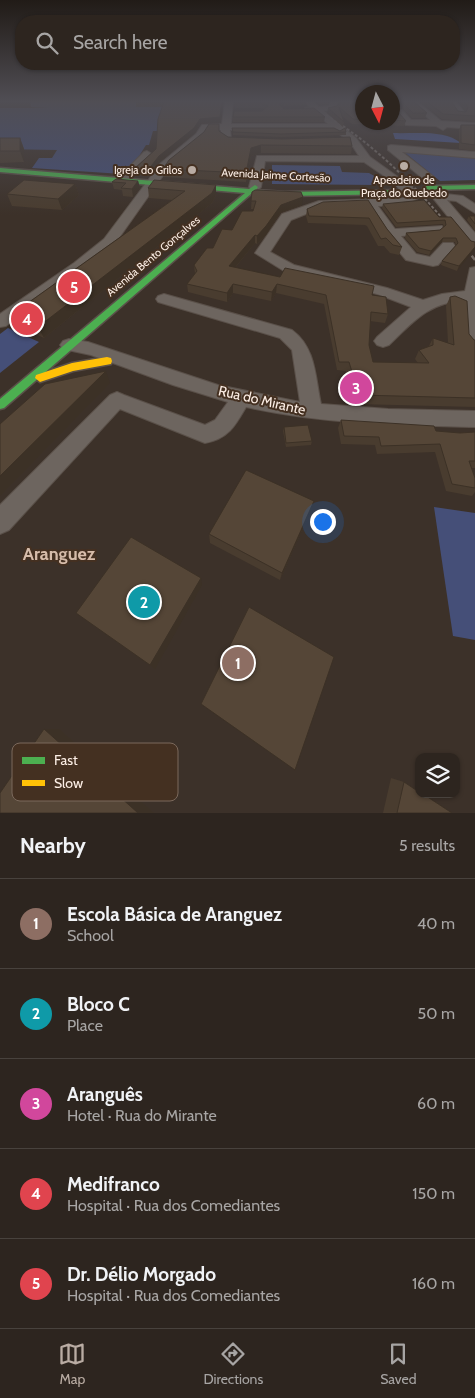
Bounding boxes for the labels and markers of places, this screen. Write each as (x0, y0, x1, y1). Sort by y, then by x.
marker: Apeadeiro de Praça do Quebedo (398, 160, 410, 172)
place label: Igreja do Grilos (114, 163, 182, 177)
marker: Igreja do Grilos (186, 164, 198, 176)
place label: Apeadeiro de Praça do Quebedo (361, 173, 447, 200)
pin: 5 (58, 268, 90, 306)
pin: 4 (11, 300, 43, 338)
pin: 3 (340, 369, 372, 407)
pin: 2 (128, 583, 160, 621)
pin: 1 (222, 644, 254, 682)

